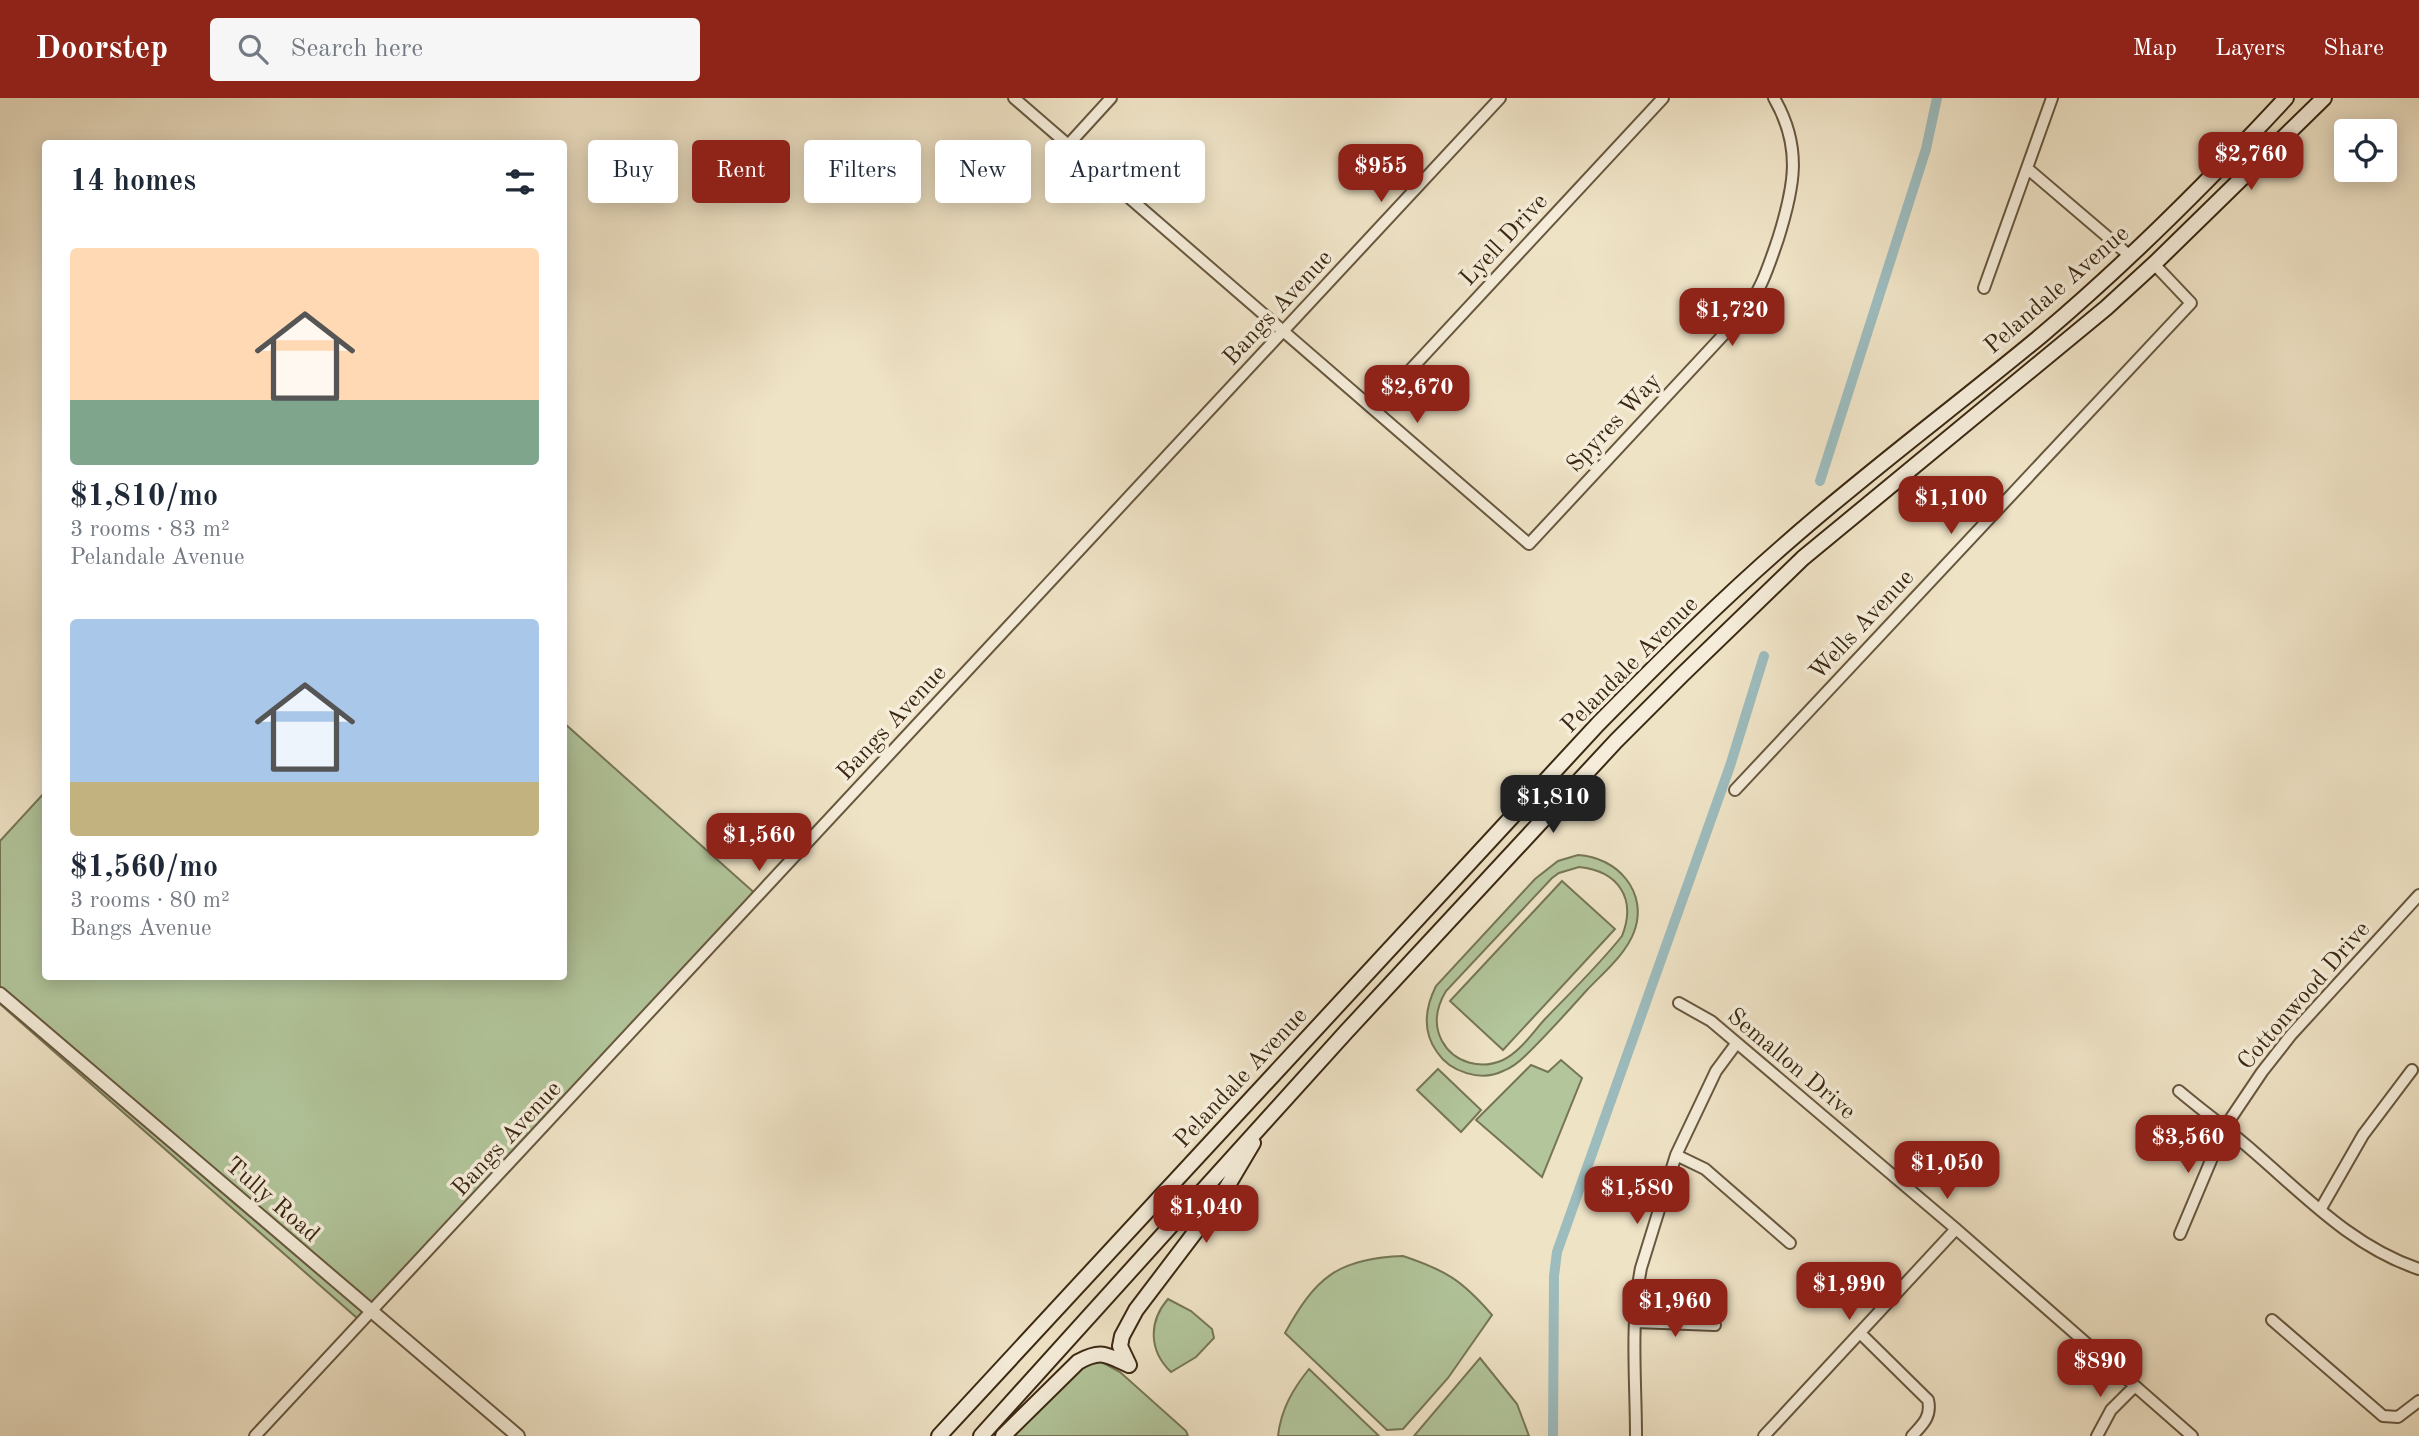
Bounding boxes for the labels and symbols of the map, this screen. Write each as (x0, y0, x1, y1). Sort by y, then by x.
pin: $2,760 (2194, 132, 2308, 192)
pin: $955 (1340, 144, 1422, 204)
street label: Lyell Drive (1456, 190, 1553, 291)
street label: Pelandale Avenue (1981, 222, 2134, 359)
street label: Bangs Avenue (1219, 246, 1338, 371)
pin: $1,720 (1675, 288, 1789, 348)
pin: $2,670 (1360, 366, 1474, 425)
street label: Spyres Way (1563, 369, 1666, 478)
pin: $1,100 (1894, 476, 2008, 536)
street label: Wells Avenue (1806, 566, 1919, 685)
street label: Pelandale Avenue (1557, 592, 1703, 738)
street label: Bangs Avenue (833, 661, 952, 786)
pin: $1,810 (1496, 776, 1610, 835)
pin: $1,560 (702, 814, 816, 873)
street label: Cottonwood Drive (2234, 918, 2375, 1075)
street label: Pelandale Avenue (1171, 1004, 1312, 1153)
street label: Semallon Drive (1722, 1004, 1859, 1125)
street label: Bangs Avenue (448, 1077, 567, 1202)
pin: $3,560 (2131, 1116, 2245, 1175)
pin: $1,050 (1890, 1142, 2004, 1201)
street label: Tully Road (220, 1153, 323, 1248)
pin: $1,580 (1580, 1166, 1694, 1226)
pin: $1,040 (1149, 1186, 1263, 1245)
pin: $1,990 (1792, 1262, 1906, 1322)
pin: $1,960 (1618, 1280, 1732, 1339)
pin: $890 (2059, 1340, 2141, 1399)

